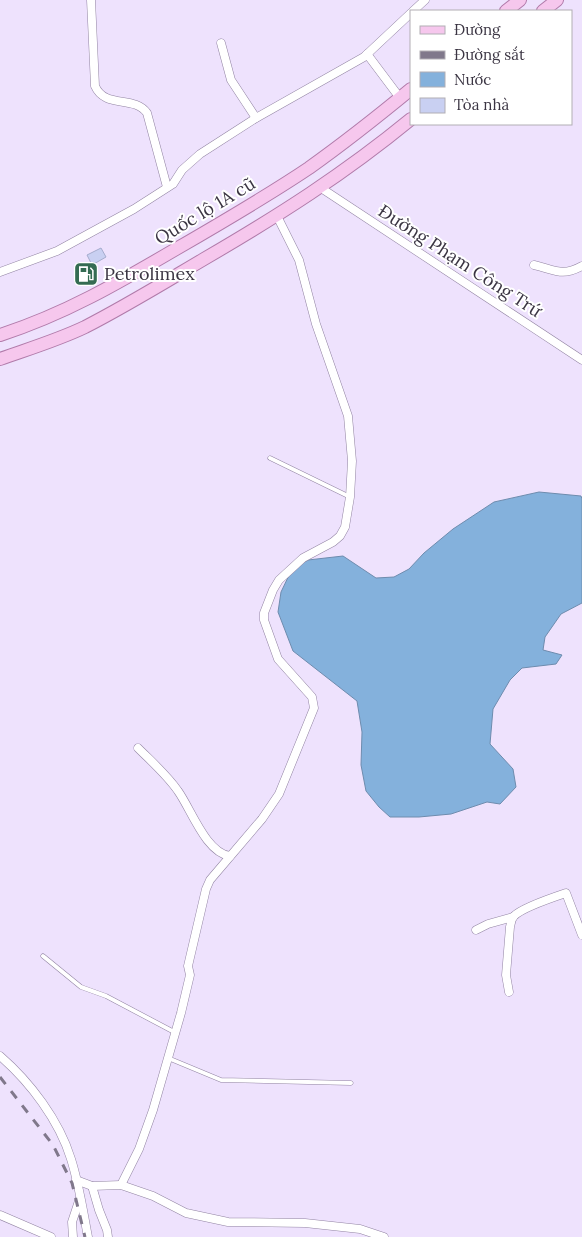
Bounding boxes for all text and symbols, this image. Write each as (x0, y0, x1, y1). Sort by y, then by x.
legend (410, 10, 572, 125)
text: Đường (454, 20, 501, 39)
text: Đường sắt (454, 45, 525, 64)
text: Nước (454, 70, 491, 89)
text: Tòa nhà (454, 95, 509, 114)
street label: Quốc lộ 1A cũ (150, 171, 259, 250)
street label: Đường Phạm Công Trứ (374, 199, 547, 323)
fuel station icon: Petrolimex (73, 261, 99, 287)
place label: Petrolimex (104, 262, 195, 285)

